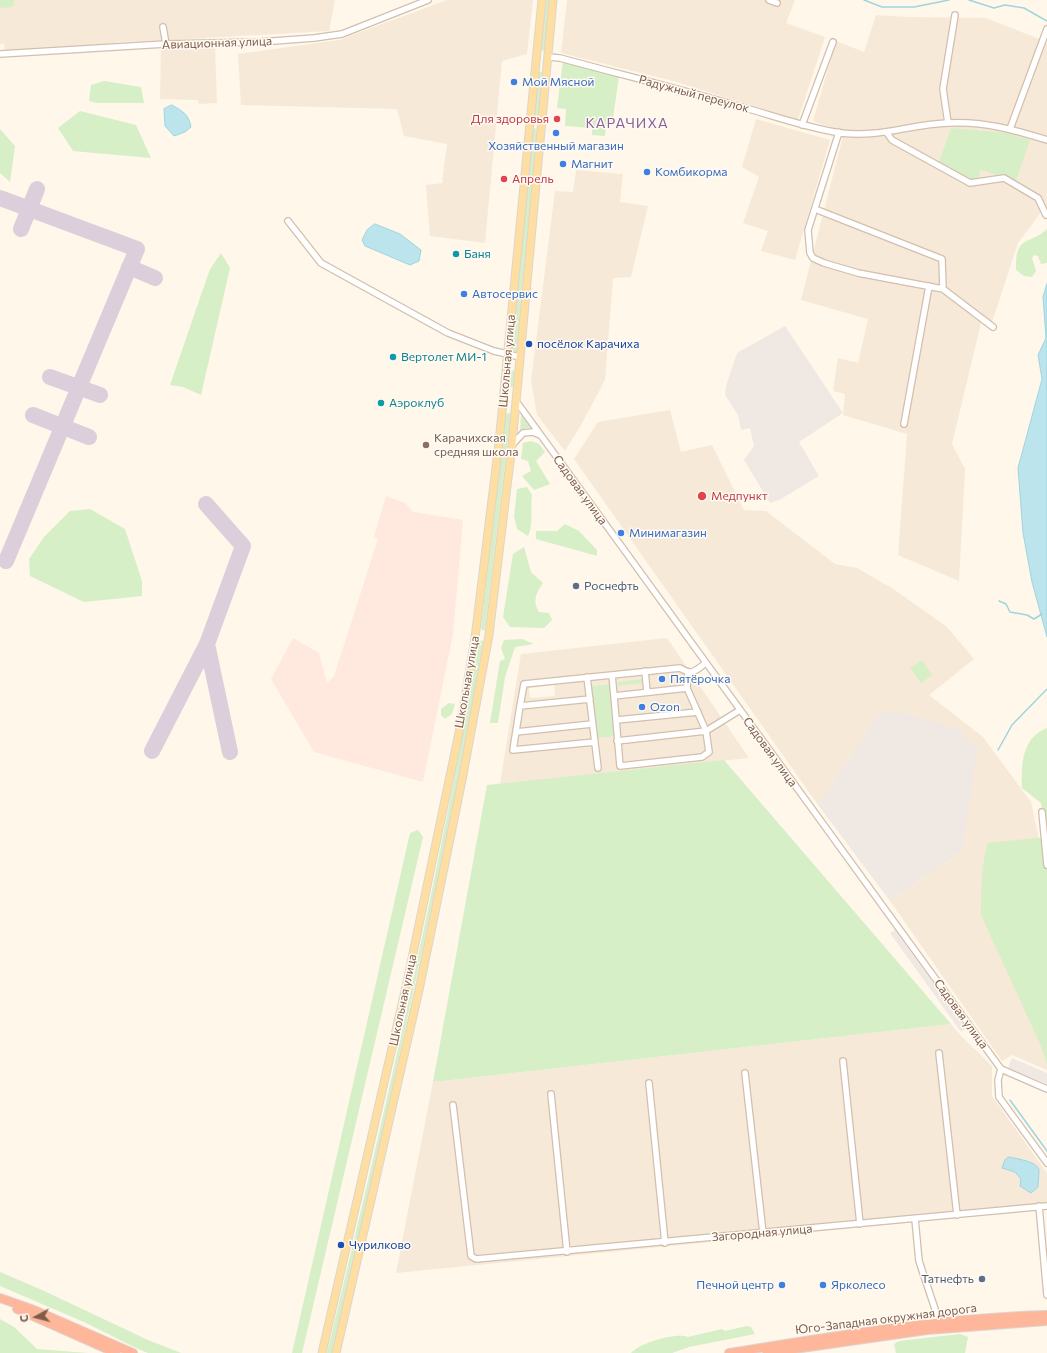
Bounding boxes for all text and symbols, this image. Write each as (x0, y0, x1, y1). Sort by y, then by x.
street label: Авиационная улица (162, 34, 272, 52)
street label: Радужный переулок (637, 72, 751, 116)
place label: Мой Мясной (522, 75, 594, 89)
marker: Мой Мясной (509, 77, 519, 87)
place label: Для здоровья (471, 112, 549, 126)
marker: Для здоровья (552, 114, 562, 124)
district label: КАРАЧИХА (585, 115, 669, 131)
marker: Хозяйственный магазин (551, 128, 561, 138)
place label: Хозяйственный магазин (488, 139, 624, 153)
place label: Магнит (571, 157, 613, 171)
marker: Магнит (558, 159, 568, 169)
place label: Комбикорма (655, 165, 728, 179)
marker: Комбикорма (642, 167, 652, 177)
place label: Апрель (512, 172, 554, 186)
marker: Апрель (499, 174, 509, 184)
place label: Баня (464, 247, 491, 261)
marker: Баня (451, 249, 461, 259)
place label: Автосервис (472, 287, 538, 301)
marker: Автосервис (459, 289, 469, 299)
street label: Школьная улица (496, 314, 518, 408)
place label: посёлок Карачиха (537, 337, 639, 351)
marker: посёлок Карачиха (524, 339, 534, 349)
place label: Вертолет МИ-1 (401, 350, 487, 364)
marker: Вертолет МИ-1 (388, 352, 398, 362)
place label: Аэроклуб (389, 396, 444, 410)
marker: Аэроклуб (376, 398, 386, 408)
place label: Карачихская средняя школа (434, 431, 518, 459)
marker: Карачихская средняя школа (421, 440, 431, 450)
street label: Садовая улица (550, 452, 610, 528)
place label: Медпункт (711, 489, 768, 503)
marker: Медпункт (696, 490, 708, 502)
place label: Минимагазин (629, 526, 707, 540)
marker: Минимагазин (616, 528, 626, 538)
place label: Роснефть (584, 579, 639, 593)
marker: Роснефть (571, 581, 581, 591)
street label: Школьная улица (452, 635, 482, 729)
place label: Пятёрочка (670, 672, 730, 686)
marker: Пятёрочка (657, 674, 667, 684)
place label: Ozon (650, 700, 680, 714)
marker: Ozon (637, 702, 647, 712)
street label: Садовая улица (740, 714, 800, 790)
street label: Школьная улица (386, 953, 420, 1047)
street label: Садовая улица (931, 976, 991, 1052)
street label: Загородная улица (711, 1221, 813, 1245)
place label: Чурилково (349, 1238, 411, 1252)
marker: Чурилково (336, 1240, 346, 1250)
place label: Татнефть (921, 1272, 974, 1286)
marker: Татнефть (977, 1274, 987, 1284)
place label: Печной центр (696, 1278, 774, 1292)
place label: Ярколесо (831, 1278, 886, 1292)
marker: Печной центр (777, 1280, 787, 1290)
marker: Ярколесо (818, 1280, 828, 1290)
north arrow (16, 1297, 56, 1337)
street label: Юго-Западная окружная дорога (794, 1301, 978, 1337)
text: С (17, 1314, 31, 1323)

